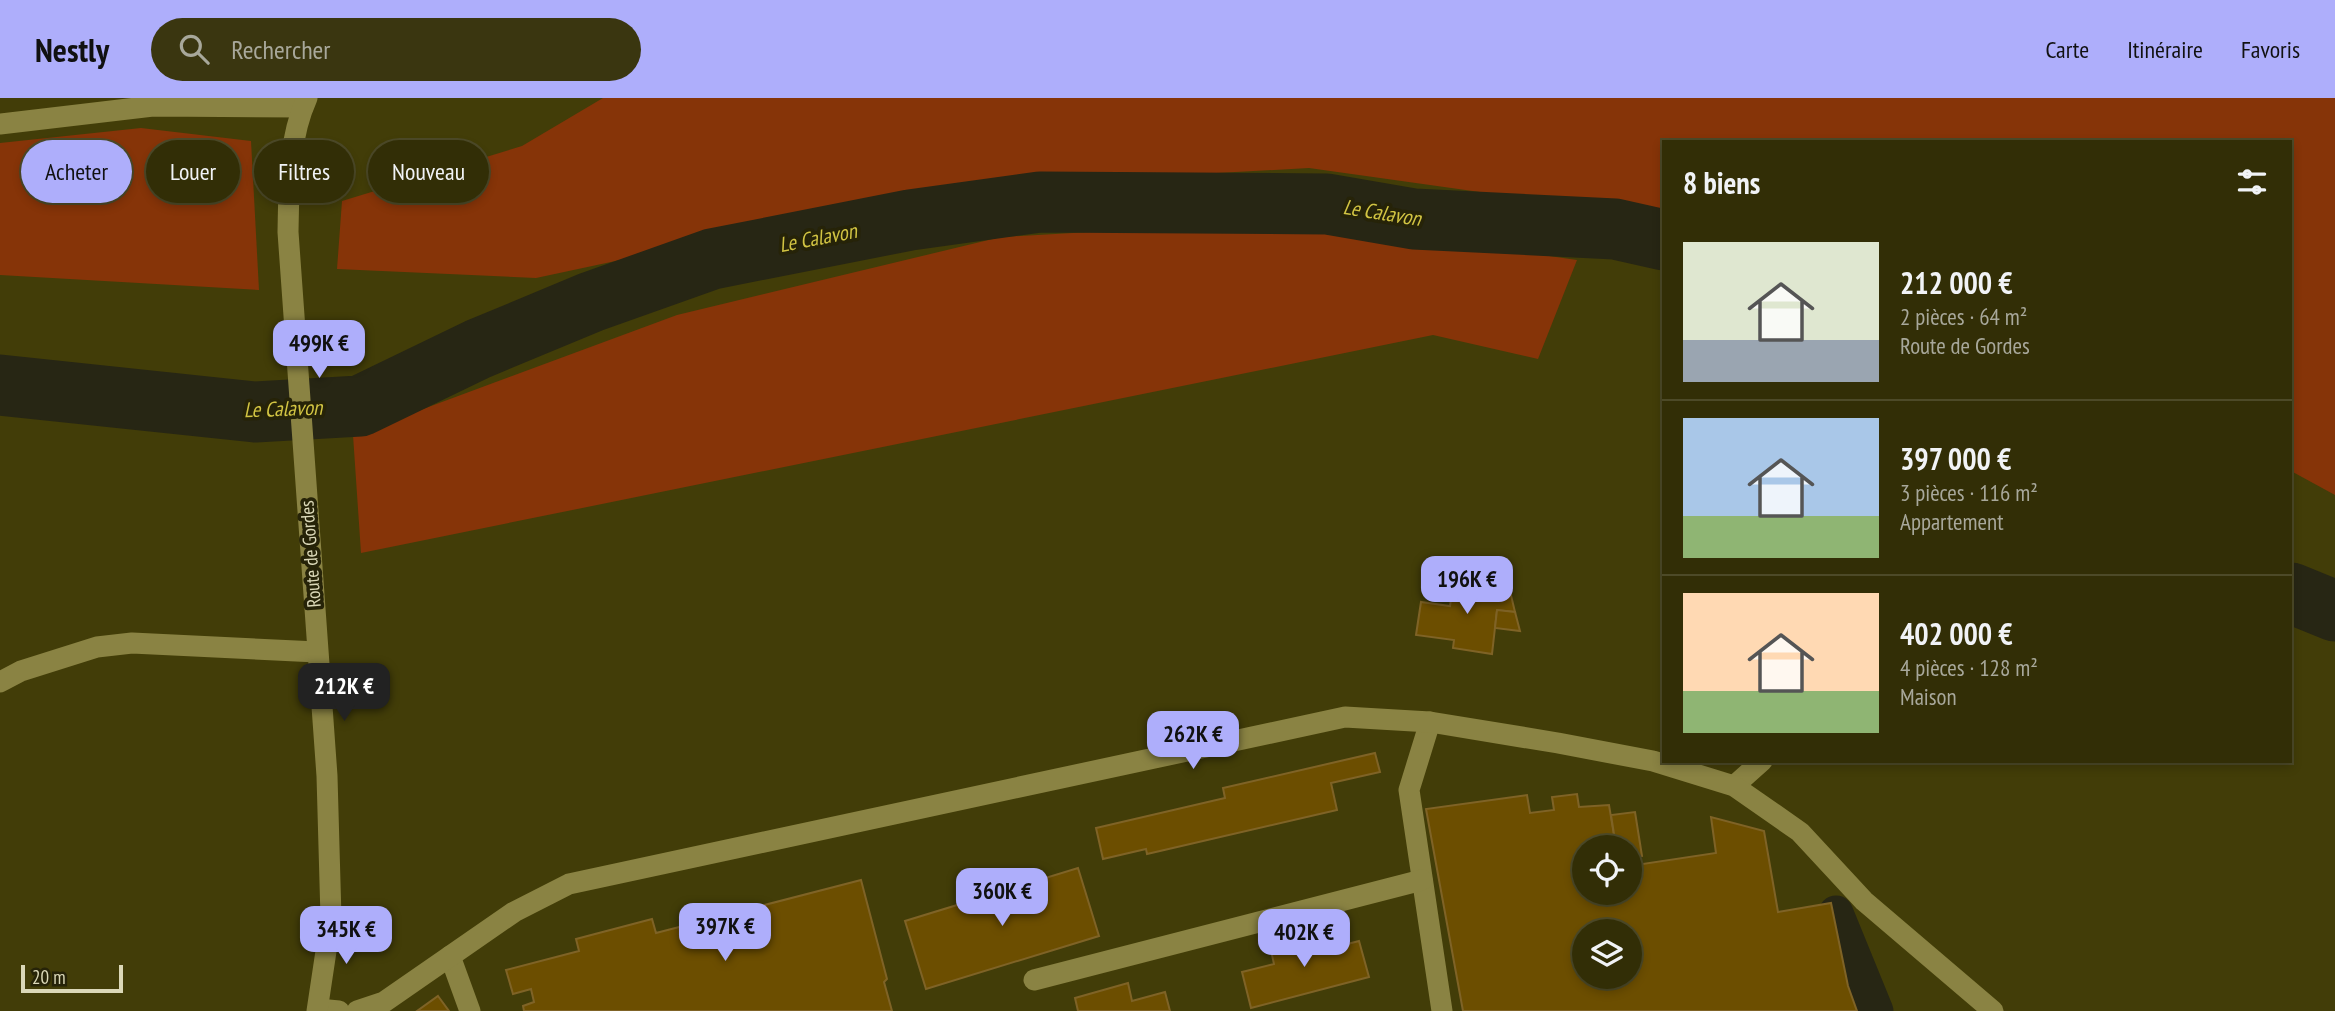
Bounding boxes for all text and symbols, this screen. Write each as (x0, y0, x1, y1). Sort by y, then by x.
search box (151, 18, 641, 81)
text: Nestly (35, 28, 109, 71)
icon: search (175, 30, 213, 68)
text: Rechercher (231, 33, 330, 66)
text: Carte (2045, 34, 2089, 65)
text: Itinéraire (2127, 34, 2203, 65)
text: Favoris (2241, 34, 2300, 65)
chip: Acheter (21, 140, 132, 203)
chip: Louer (146, 140, 240, 203)
chip: Filtres (254, 140, 354, 203)
chip: Nouveau (368, 140, 489, 203)
text: 8 biens (1683, 163, 1760, 202)
icon: filters (2233, 163, 2271, 201)
water label: Le Calavon (1341, 193, 1425, 232)
water label: Le Calavon (777, 216, 861, 258)
text: 212 000 € (1900, 263, 2013, 302)
icon: home (1739, 270, 1823, 354)
text: 2 pièces · 64 m² (1900, 302, 2027, 331)
pin: 499K € (262, 320, 376, 380)
text: 499K € (289, 328, 349, 357)
text: Route de Gordes (1900, 331, 2030, 360)
water label: Le Calavon (243, 394, 324, 423)
text: 397 000 € (1900, 439, 2011, 478)
icon: home (1739, 446, 1823, 530)
text: 3 pièces · 116 m² (1900, 478, 2038, 507)
street label: Route de Gordes (294, 500, 326, 608)
text: Appartement (1900, 507, 2003, 536)
pin: 196K € (1410, 556, 1524, 616)
text: 196K € (1437, 564, 1497, 593)
text: 402 000 € (1900, 614, 2013, 653)
icon: home (1739, 621, 1823, 705)
text: 4 pièces · 128 m² (1900, 653, 2038, 682)
pin: 212K € (287, 664, 401, 723)
text: 212K € (314, 671, 374, 700)
text: Maison (1900, 682, 1957, 711)
pin: 262K € (1136, 712, 1250, 771)
text: 262K € (1163, 719, 1223, 748)
map controls (1572, 835, 1642, 989)
button: locate (1572, 835, 1642, 905)
pin: 360K € (945, 868, 1059, 928)
text: 360K € (972, 876, 1032, 905)
pin: 397K € (668, 904, 782, 963)
pin: 345K € (289, 906, 403, 966)
pin: 402K € (1247, 910, 1361, 969)
text: 397K € (695, 911, 755, 940)
text: 345K € (316, 914, 376, 943)
text: 402K € (1274, 917, 1334, 946)
button: layers (1572, 919, 1642, 989)
scale bar (21, 962, 122, 994)
text: 20 m (32, 965, 66, 989)

